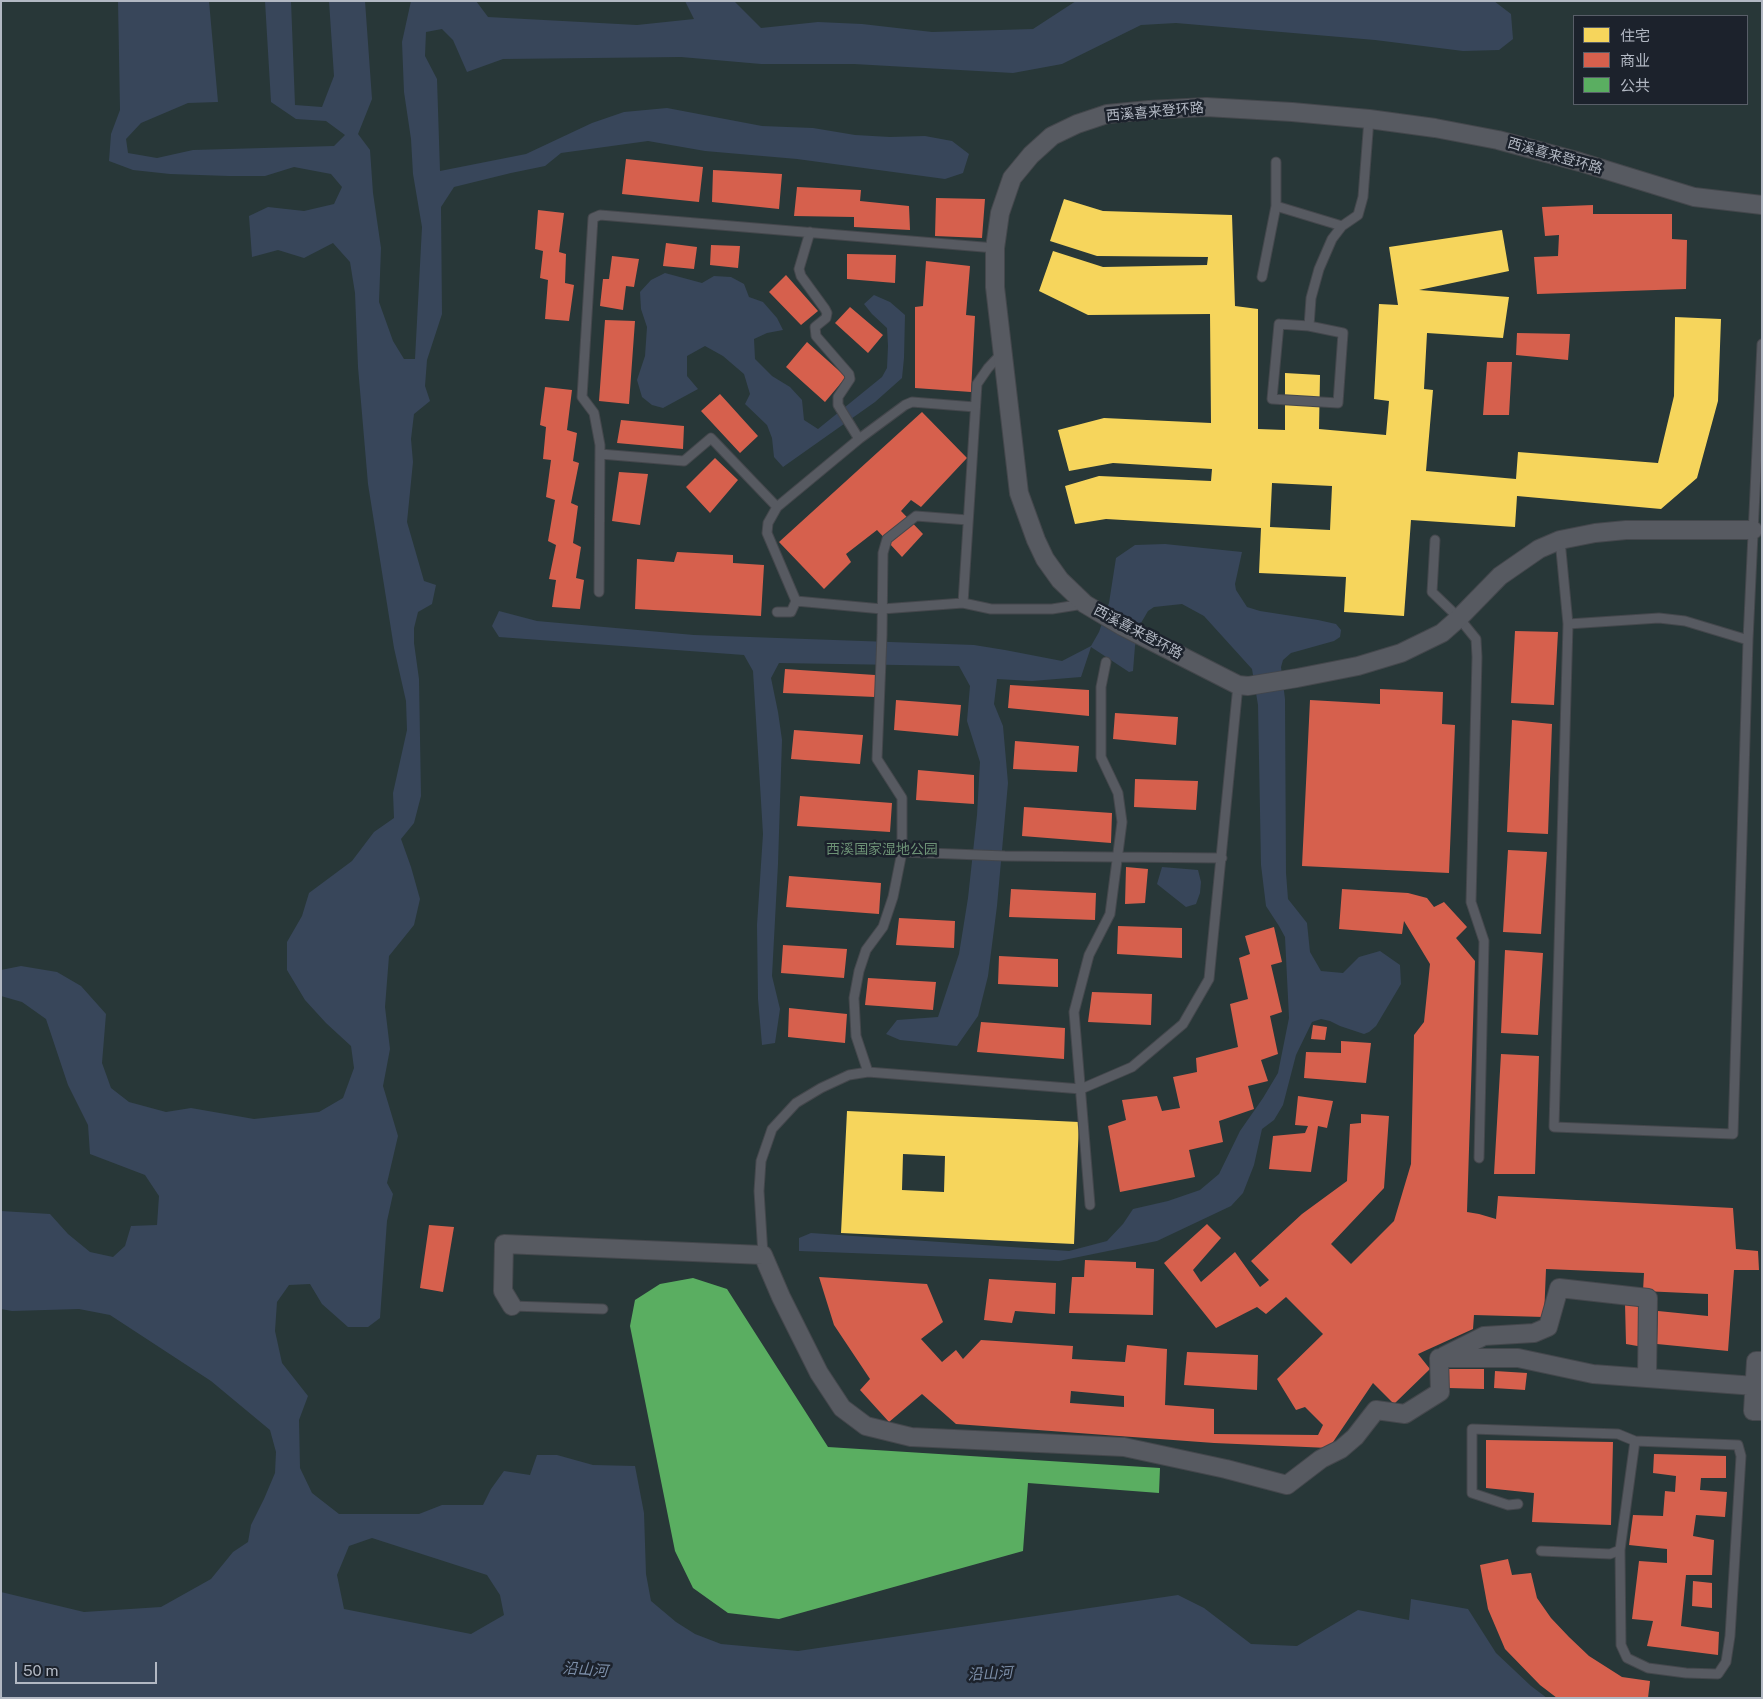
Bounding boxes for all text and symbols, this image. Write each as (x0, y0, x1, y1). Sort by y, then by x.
legend (1573, 15, 1748, 105)
text: 住宅 (1620, 27, 1650, 44)
text: 商业 (1620, 52, 1650, 69)
text: 公共 (1620, 77, 1650, 94)
street label: 西溪喜来登环路 (1105, 99, 1205, 125)
street label: 西溪喜来登环路 (1506, 134, 1604, 178)
street label: 西溪喜来登环路 (1091, 602, 1185, 662)
park label: 西溪国家湿地公园 (826, 842, 938, 858)
scale bar (18, 1652, 160, 1684)
water label: 沿山河 (562, 1659, 608, 1681)
text: 50 m (23, 1662, 58, 1679)
water label: 沿山河 (967, 1664, 1013, 1684)

